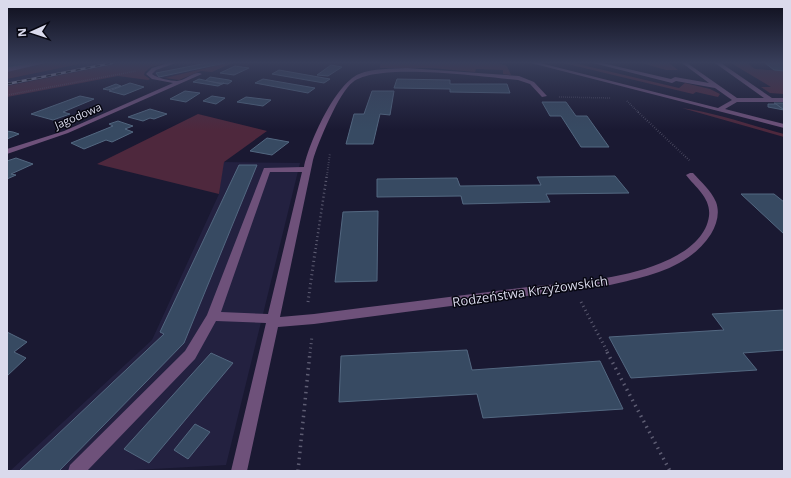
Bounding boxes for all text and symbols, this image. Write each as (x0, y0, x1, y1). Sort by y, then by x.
north arrow (12, 12, 52, 52)
text: N (14, 28, 29, 37)
street label: Jagodowa (51, 99, 104, 133)
street label: Rodzeństwa Krzyżowskich (451, 271, 609, 311)

